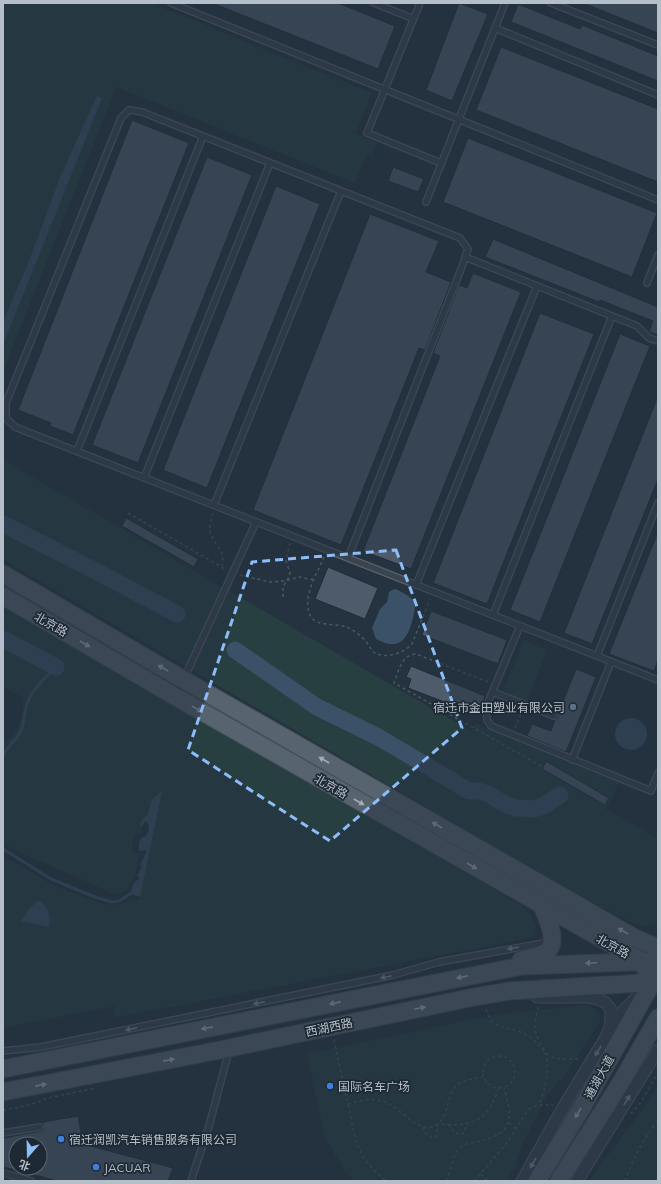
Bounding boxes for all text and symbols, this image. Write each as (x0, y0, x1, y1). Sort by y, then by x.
street label: 北京路 (32, 609, 70, 639)
one-way arrow (80, 640, 90, 648)
one-way arrow (157, 664, 169, 671)
place label: 宿迁市金田塑业有限公司 (433, 700, 565, 715)
marker: 宿迁市金田塑业有限公司 (568, 702, 578, 712)
one-way arrow (191, 706, 203, 713)
one-way arrow (319, 757, 330, 764)
street label: 北京路 (312, 771, 350, 801)
one-way arrow (353, 798, 365, 805)
one-way arrow (431, 821, 443, 828)
one-way arrow (466, 863, 478, 870)
one-way arrow (617, 927, 629, 934)
street label: 北京路 (594, 931, 632, 961)
one-way arrow (507, 946, 519, 952)
one-way arrow (585, 960, 597, 967)
one-way arrow (380, 974, 392, 980)
one-way arrow (456, 975, 468, 981)
one-way arrow (253, 1000, 265, 1006)
one-way arrow (328, 1000, 341, 1006)
one-way arrow (413, 1005, 426, 1011)
street label: 西湖西路 (304, 1015, 354, 1039)
one-way arrow (201, 1025, 213, 1031)
one-way arrow (125, 1026, 137, 1032)
one-way arrow (594, 1046, 602, 1056)
street label: 通湖大道 (581, 1052, 617, 1102)
one-way arrow (163, 1057, 175, 1063)
place label: 国际名车广场 (338, 1079, 410, 1094)
marker: 国际名车广场 (325, 1081, 335, 1091)
one-way arrow (35, 1082, 47, 1088)
one-way arrow (623, 1095, 631, 1105)
one-way arrow (575, 1107, 582, 1119)
place label: 宿迁润凯汽车销售服务有限公司 (69, 1132, 237, 1147)
marker: 宿迁润凯汽车销售服务有限公司 (56, 1134, 66, 1144)
north arrow (8, 1136, 48, 1176)
text: 北 (17, 1157, 32, 1174)
one-way arrow (529, 1157, 536, 1169)
place label: JACUAR (104, 1160, 151, 1175)
marker: JACUAR (91, 1162, 101, 1172)

